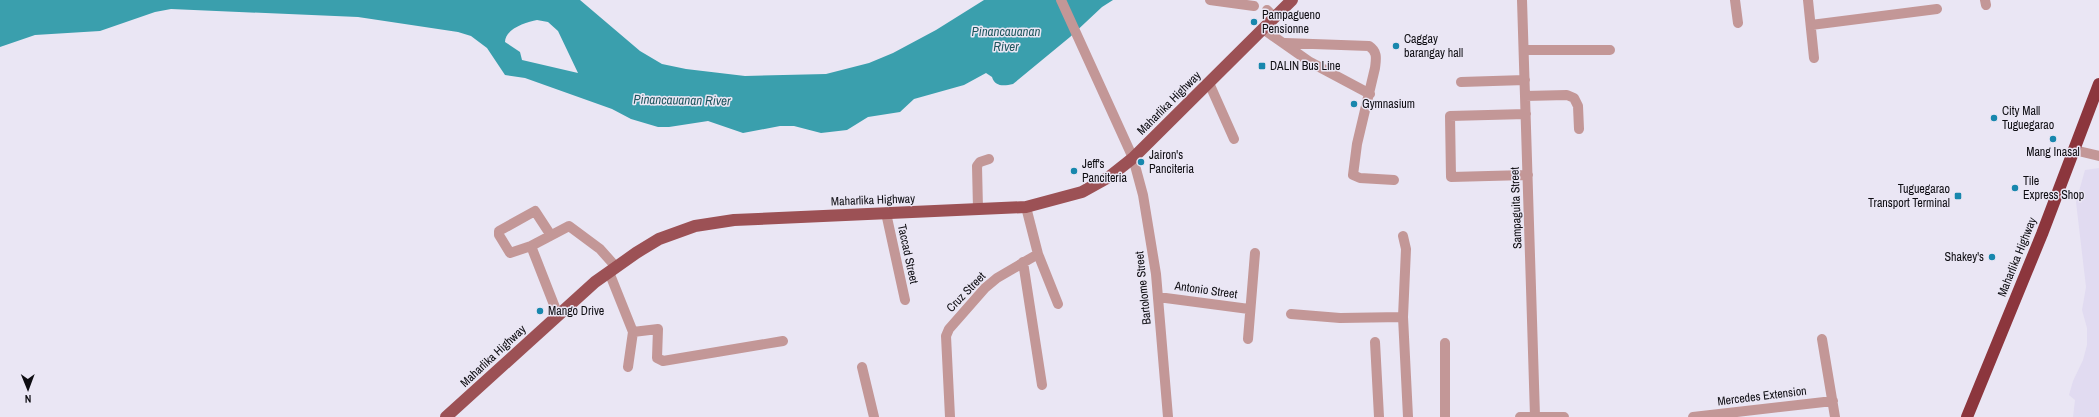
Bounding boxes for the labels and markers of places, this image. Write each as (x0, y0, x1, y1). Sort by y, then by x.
place label: Pampagueno Pensionne (1262, 7, 1321, 37)
marker: Pampagueno Pensionne (1249, 17, 1259, 27)
place label: Caggay barangay hall (1404, 31, 1463, 61)
marker: Caggay barangay hall (1391, 41, 1401, 51)
place label: DALIN Bus Line (1270, 58, 1341, 74)
marker: DALIN Bus Line (1257, 61, 1267, 71)
place label: Gymnasium (1362, 96, 1415, 112)
marker: Gymnasium (1349, 99, 1359, 109)
place label: City Mall Tuguegarao (2002, 103, 2054, 133)
marker: City Mall Tuguegarao (1989, 113, 1999, 123)
marker: Mang Inasal (2048, 134, 2058, 144)
place label: Mang Inasal (2026, 144, 2080, 160)
place label: Jairon's Panciteria (1149, 147, 1194, 177)
place label: Jeff's Panciteria (1082, 156, 1127, 186)
marker: Jairon's Panciteria (1136, 157, 1146, 167)
marker: Jeff's Panciteria (1069, 166, 1079, 176)
place label: Tile Express Shop (2023, 173, 2084, 203)
place label: Tuguegarao Transport Terminal (1868, 181, 1950, 211)
marker: Tile Express Shop (2010, 183, 2020, 193)
marker: Tuguegarao Transport Terminal (1953, 191, 1963, 201)
place label: Shakey's (1944, 249, 1984, 265)
marker: Shakey's (1987, 252, 1997, 262)
place label: Mango Drive (548, 303, 604, 319)
marker: Mango Drive (535, 306, 545, 316)

